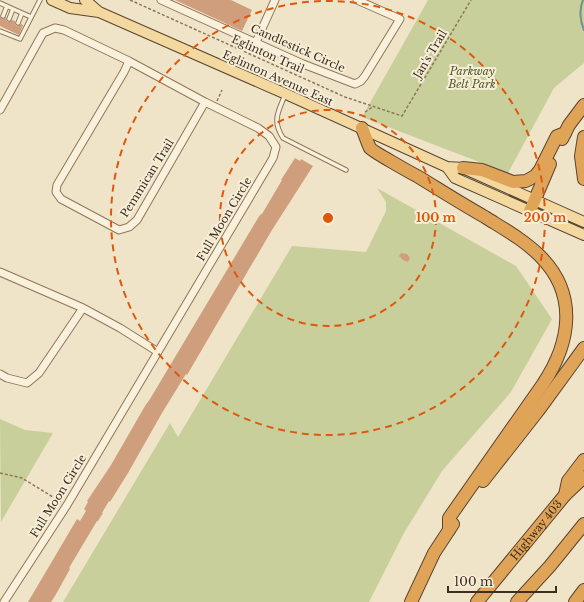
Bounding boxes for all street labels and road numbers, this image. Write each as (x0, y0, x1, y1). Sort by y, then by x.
street label: Candlestick Circle (249, 21, 347, 75)
street label: Jan's Trail (409, 27, 450, 83)
street label: Eglinton Trail (230, 32, 307, 76)
street label: Eglinton Avenue East (221, 47, 336, 109)
street label: Pemmican Trail (117, 136, 177, 220)
street label: Full Moon Circle (193, 175, 255, 263)
street label: Full Moon Circle (27, 452, 89, 540)
street label: Highway 403 (507, 497, 565, 563)

